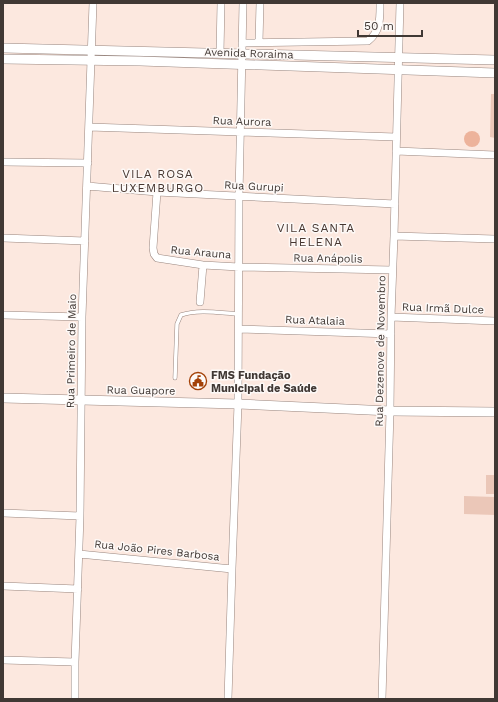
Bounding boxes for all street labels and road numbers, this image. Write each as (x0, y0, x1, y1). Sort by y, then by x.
street label: Avenida Roraima (204, 45, 294, 62)
street label: Rua Aurora (212, 114, 272, 129)
street label: Rua Gurupi (224, 178, 284, 195)
street label: Rua Arauna (170, 243, 232, 262)
street label: Rua Anápolis (293, 251, 363, 266)
street label: Rua Dezenove de Novembro (373, 275, 388, 427)
street label: Rua Primeiro de Maio (64, 294, 79, 408)
street label: Rua Irmã Dulce (402, 301, 484, 316)
street label: Rua Atalaia (285, 313, 345, 328)
street label: Rua Guapore (106, 383, 176, 398)
street label: Rua João Pires Barbosa (94, 537, 220, 564)

